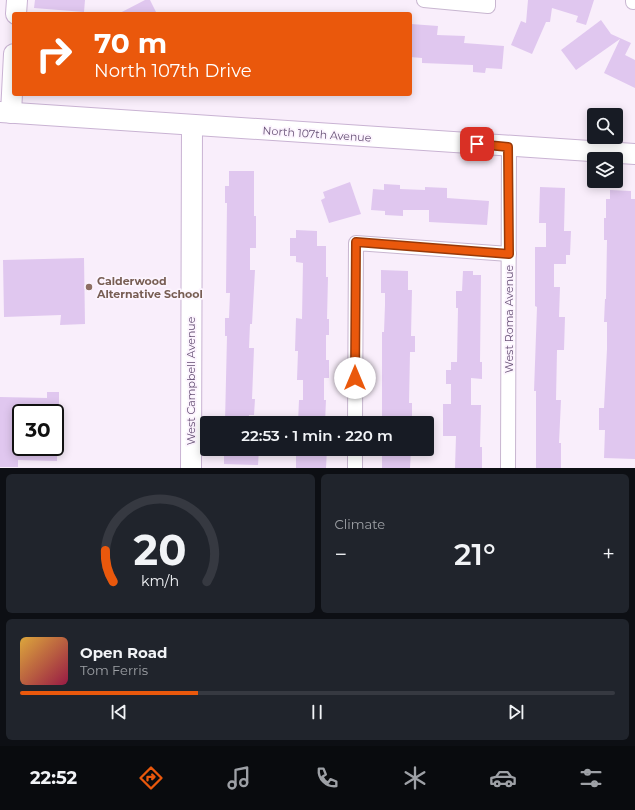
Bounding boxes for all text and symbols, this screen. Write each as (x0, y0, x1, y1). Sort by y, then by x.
text: 70 m (94, 26, 167, 60)
icon: right (28, 28, 80, 80)
text: North 107th Drive (94, 60, 252, 82)
map controls (587, 108, 623, 188)
button: search (587, 108, 623, 144)
street label: North 107th Avenue (262, 123, 372, 145)
pin (460, 127, 494, 161)
icon: arrive (466, 133, 488, 155)
button: layers (587, 152, 623, 188)
street label: West Roma Avenue (502, 264, 516, 373)
place label: Calderwood Alternative School (96, 274, 203, 301)
marker: Calderwood Alternative School (84, 282, 94, 292)
street label: West Campbell Avenue (184, 316, 198, 445)
position arrow (334, 357, 376, 399)
speed limit sign: 30 (12, 404, 64, 456)
text: 22:53 · 1 min · 220 m (241, 426, 393, 445)
text: Climate (335, 516, 385, 532)
text: 20 (134, 524, 187, 574)
text: 21° (454, 536, 495, 573)
text: − (335, 541, 347, 568)
text: + (602, 541, 615, 568)
text: km/h (141, 571, 179, 589)
text: Open Road (80, 643, 168, 662)
text: Tom Ferris (80, 662, 148, 678)
icon: previous (108, 701, 130, 723)
icon: pause (306, 701, 328, 723)
icon: next (505, 701, 527, 723)
icon: directions (137, 764, 165, 792)
icon: music (225, 764, 253, 792)
icon: phone (313, 764, 341, 792)
icon: climate (401, 764, 429, 792)
icon: car (489, 764, 517, 792)
icon: filters (577, 764, 605, 792)
text: 22:52 (30, 767, 77, 789)

